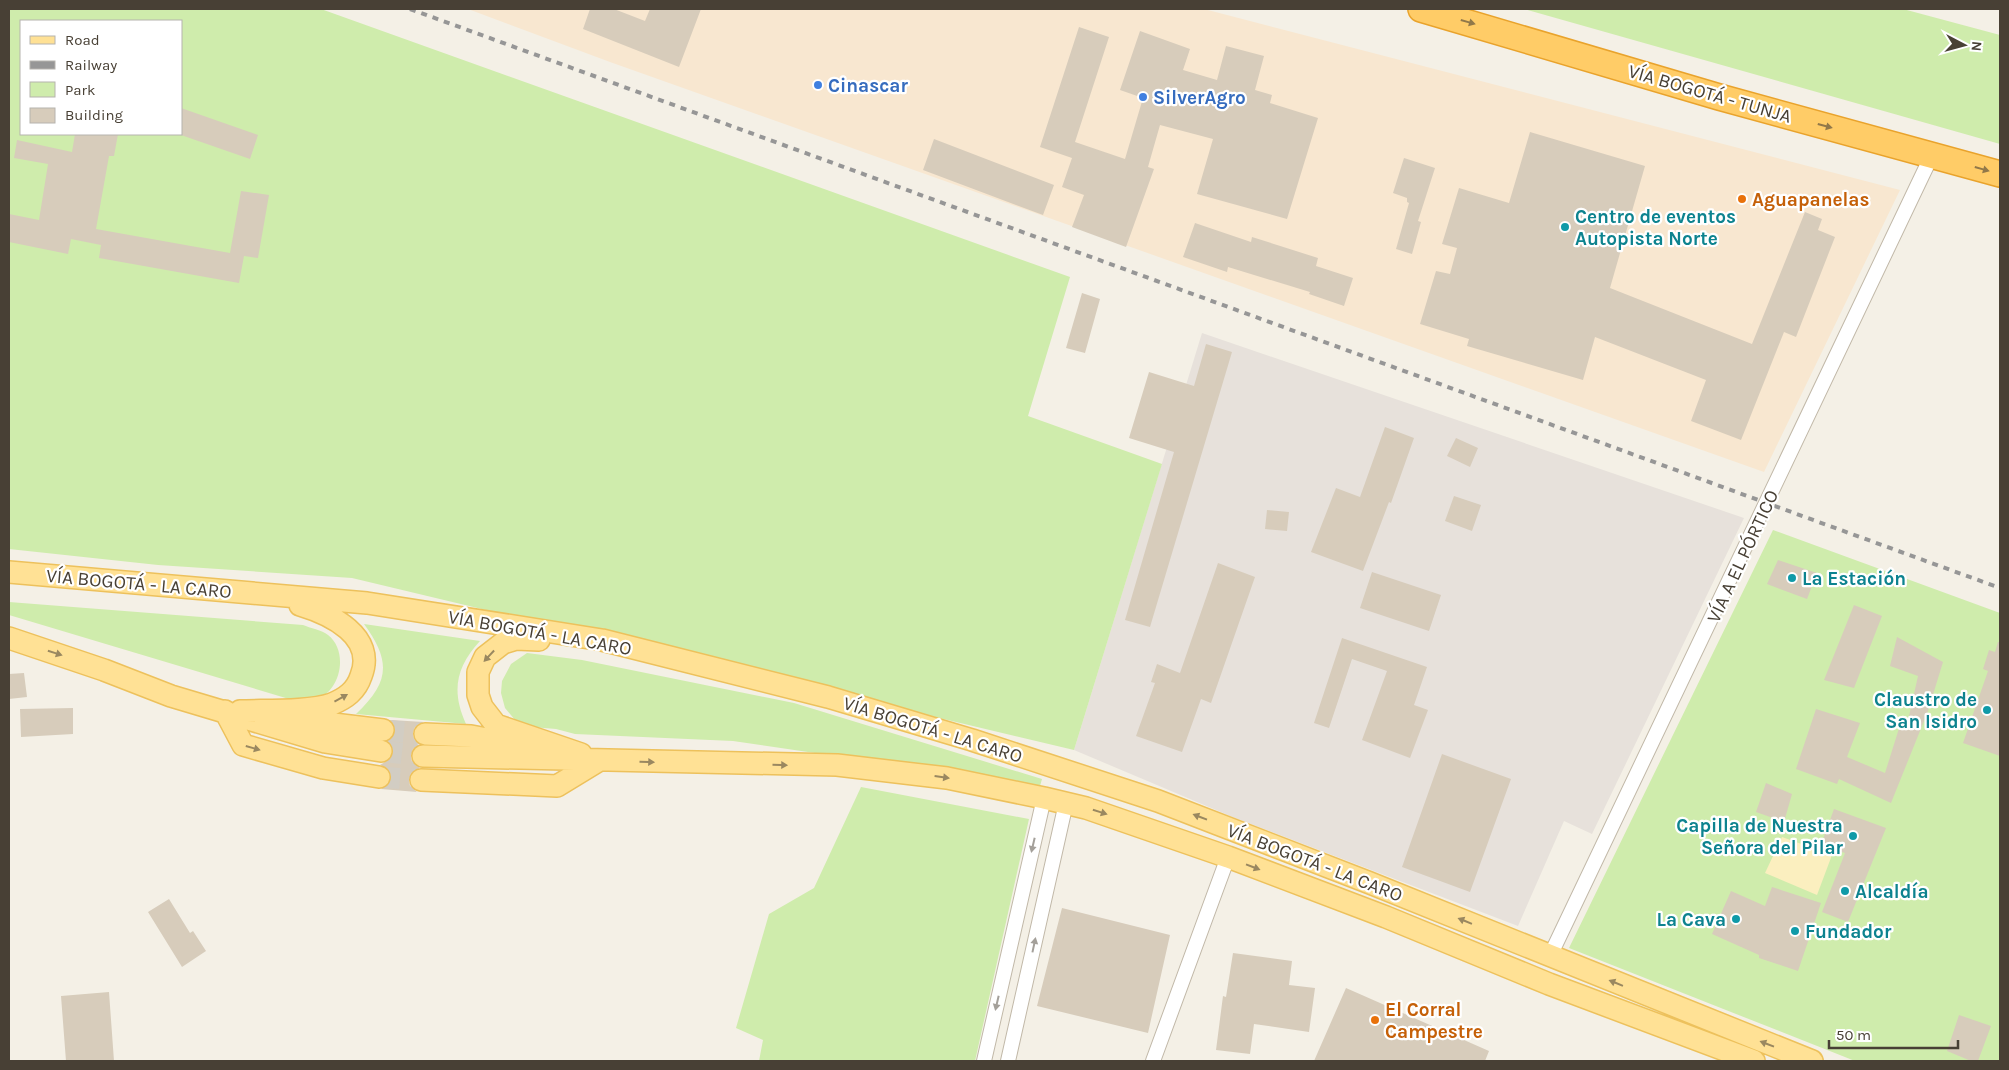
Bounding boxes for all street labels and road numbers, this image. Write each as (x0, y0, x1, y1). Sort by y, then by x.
street label: VÍA BOGOTÁ - TUNJA (1626, 59, 1794, 128)
street label: VÍA A EL PÓRTICO (1702, 486, 1783, 626)
street label: VÍA BOGOTÁ - LA CARO (45, 564, 233, 603)
street label: VÍA BOGOTÁ - LA CARO (446, 605, 634, 660)
street label: VÍA BOGOTÁ - LA CARO (841, 691, 1025, 768)
street label: VÍA BOGOTÁ - LA CARO (1224, 818, 1406, 907)

